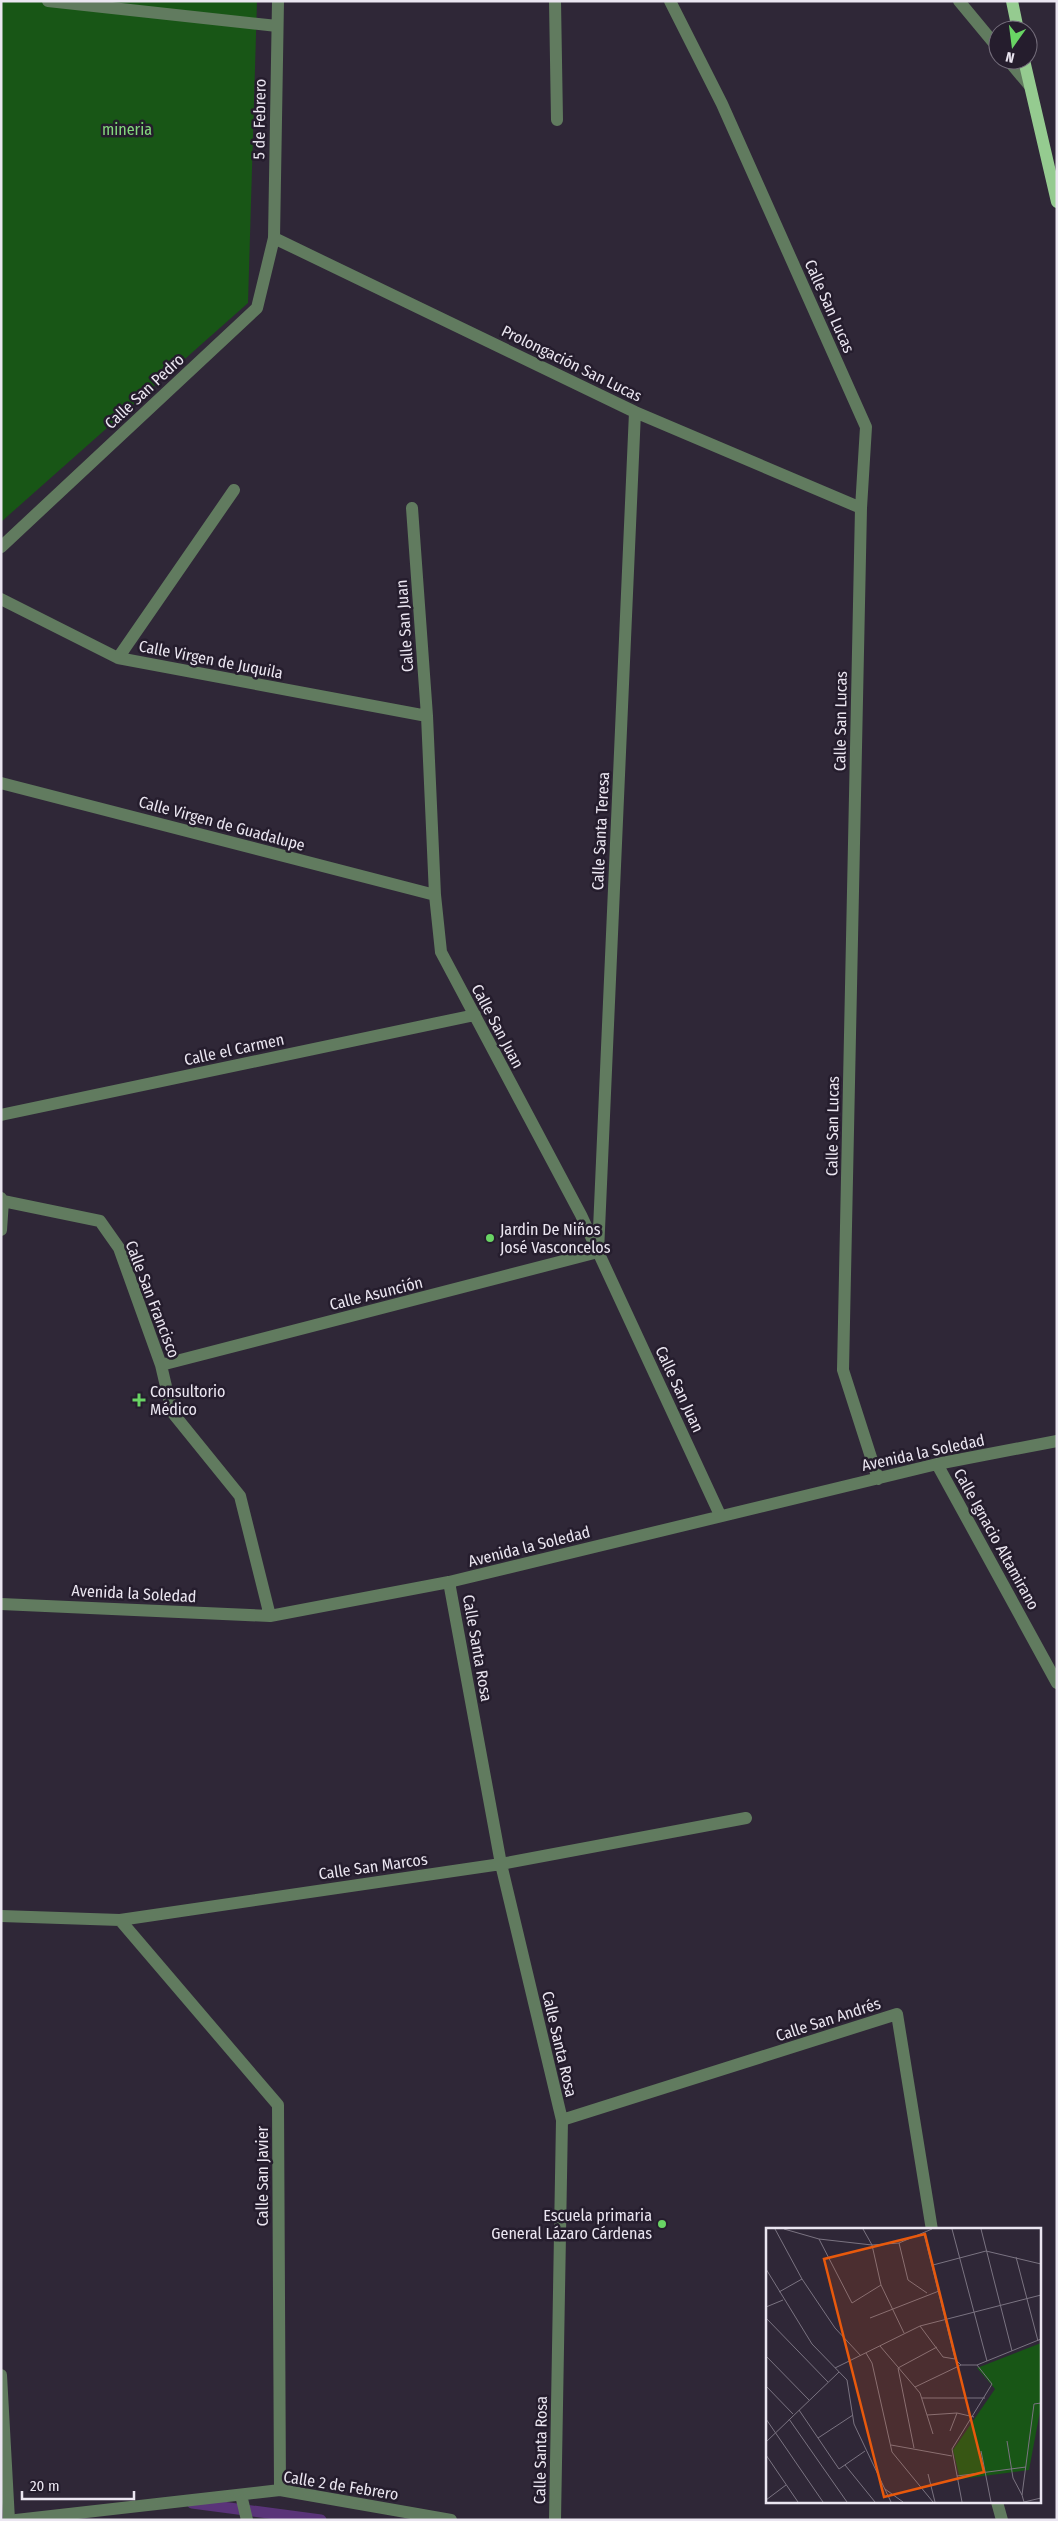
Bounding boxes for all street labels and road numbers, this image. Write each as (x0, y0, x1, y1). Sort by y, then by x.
street label: 5 de Febrero (249, 78, 270, 160)
street label: Calle San Lucas (801, 257, 859, 356)
street label: Prolongación San Lucas (499, 321, 645, 406)
street label: Calle San Pedro (101, 350, 188, 433)
street label: Calle San Juan (392, 579, 417, 673)
street label: Calle Virgen de Juquila (137, 636, 285, 683)
street label: Calle San Lucas (830, 671, 851, 771)
street label: Calle Santa Teresa (588, 771, 613, 891)
street label: Calle Virgen de Guadalupe (137, 792, 307, 855)
street label: Calle San Juan (467, 981, 528, 1072)
street label: Calle el Carmen (182, 1030, 286, 1069)
street label: Calle San Lucas (822, 1076, 843, 1176)
street label: Calle San Francisco (121, 1238, 184, 1361)
street label: Calle Asunción (328, 1273, 425, 1314)
street label: Calle San Juan (651, 1343, 708, 1435)
street label: Avenida la Soledad (860, 1430, 986, 1475)
street label: Calle Ignacio Altamirano (950, 1465, 1043, 1613)
street label: Avenida la Soledad (466, 1522, 592, 1571)
street label: Avenida la Soledad (71, 1581, 197, 1606)
street label: Calle Santa Rosa (459, 1593, 496, 1703)
street label: Calle San Marcos (317, 1849, 429, 1884)
street label: Calle Santa Rosa (538, 1989, 581, 2099)
street label: Calle San Andrés (773, 1994, 883, 2045)
street label: Calle San Javier (253, 2125, 272, 2226)
street label: Calle Santa Rosa (530, 2396, 551, 2504)
street label: Calle 2 de Febrero (282, 2467, 400, 2504)

